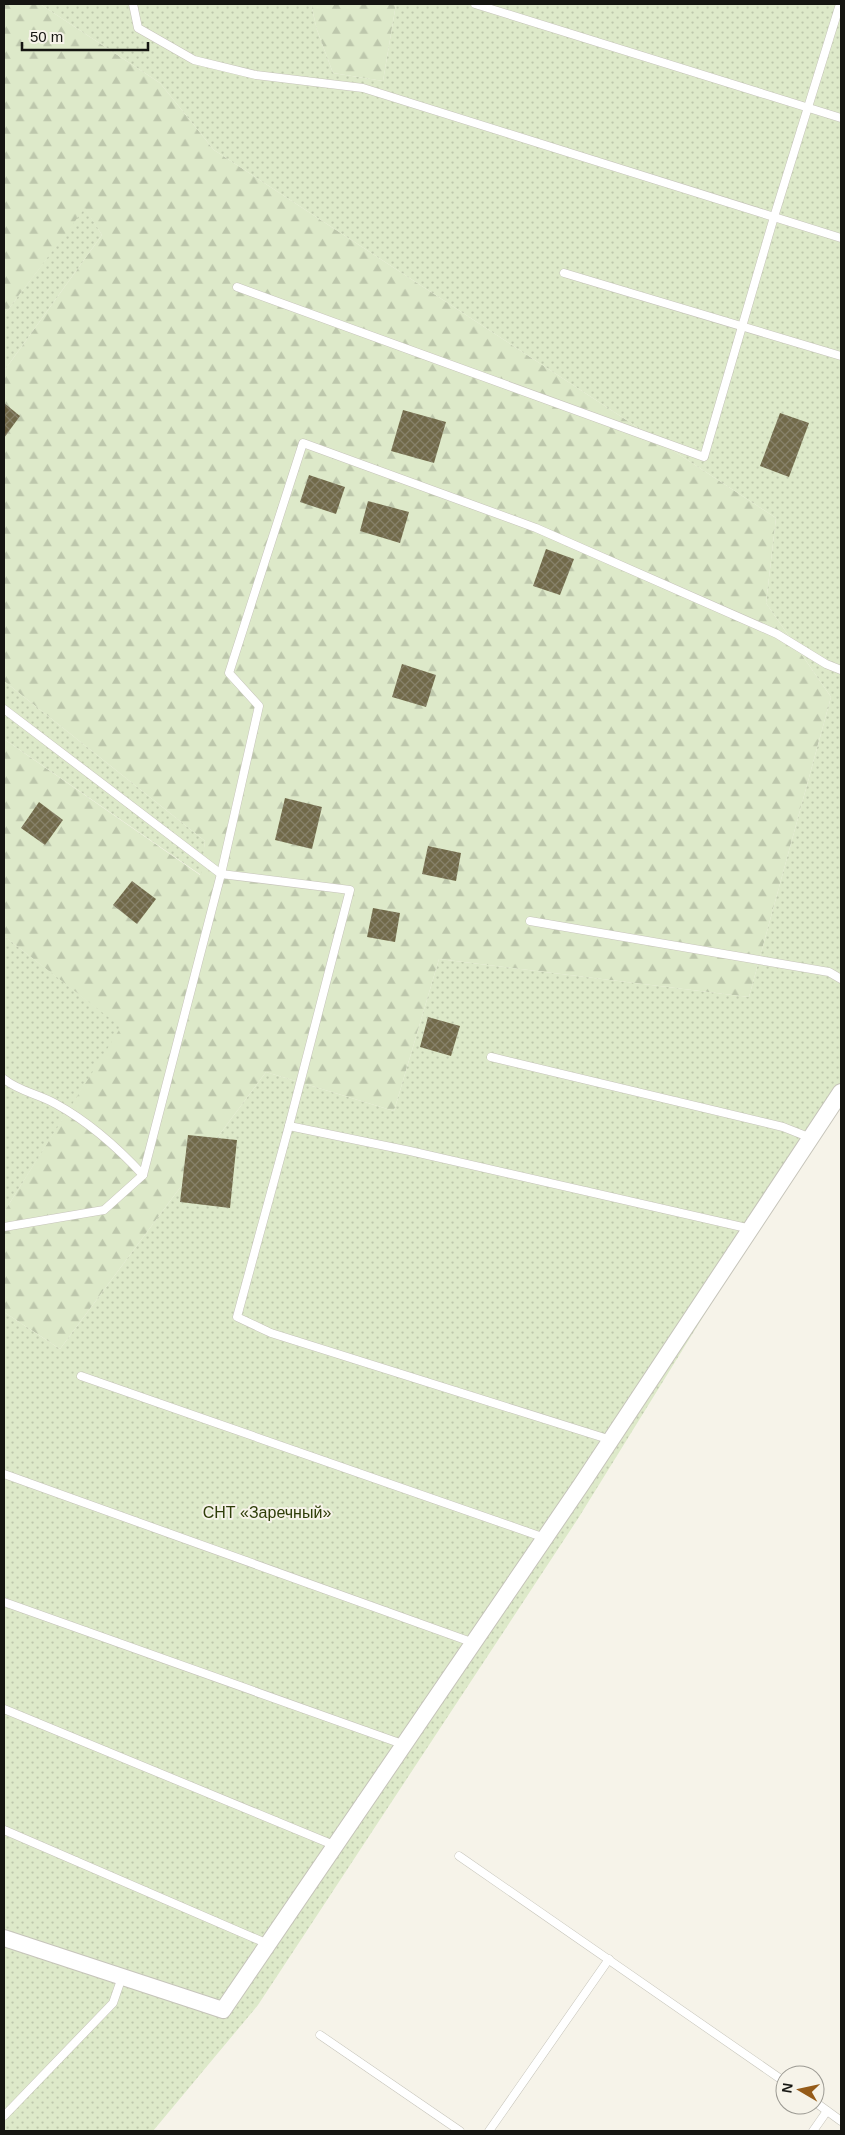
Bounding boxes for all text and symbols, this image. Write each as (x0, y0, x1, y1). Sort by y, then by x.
scale bar (22, 20, 149, 52)
text: 50 m (30, 28, 63, 45)
park label: СНТ «Заречный» (203, 1504, 331, 1521)
north arrow (775, 2065, 825, 2115)
text: N (778, 2082, 796, 2094)

